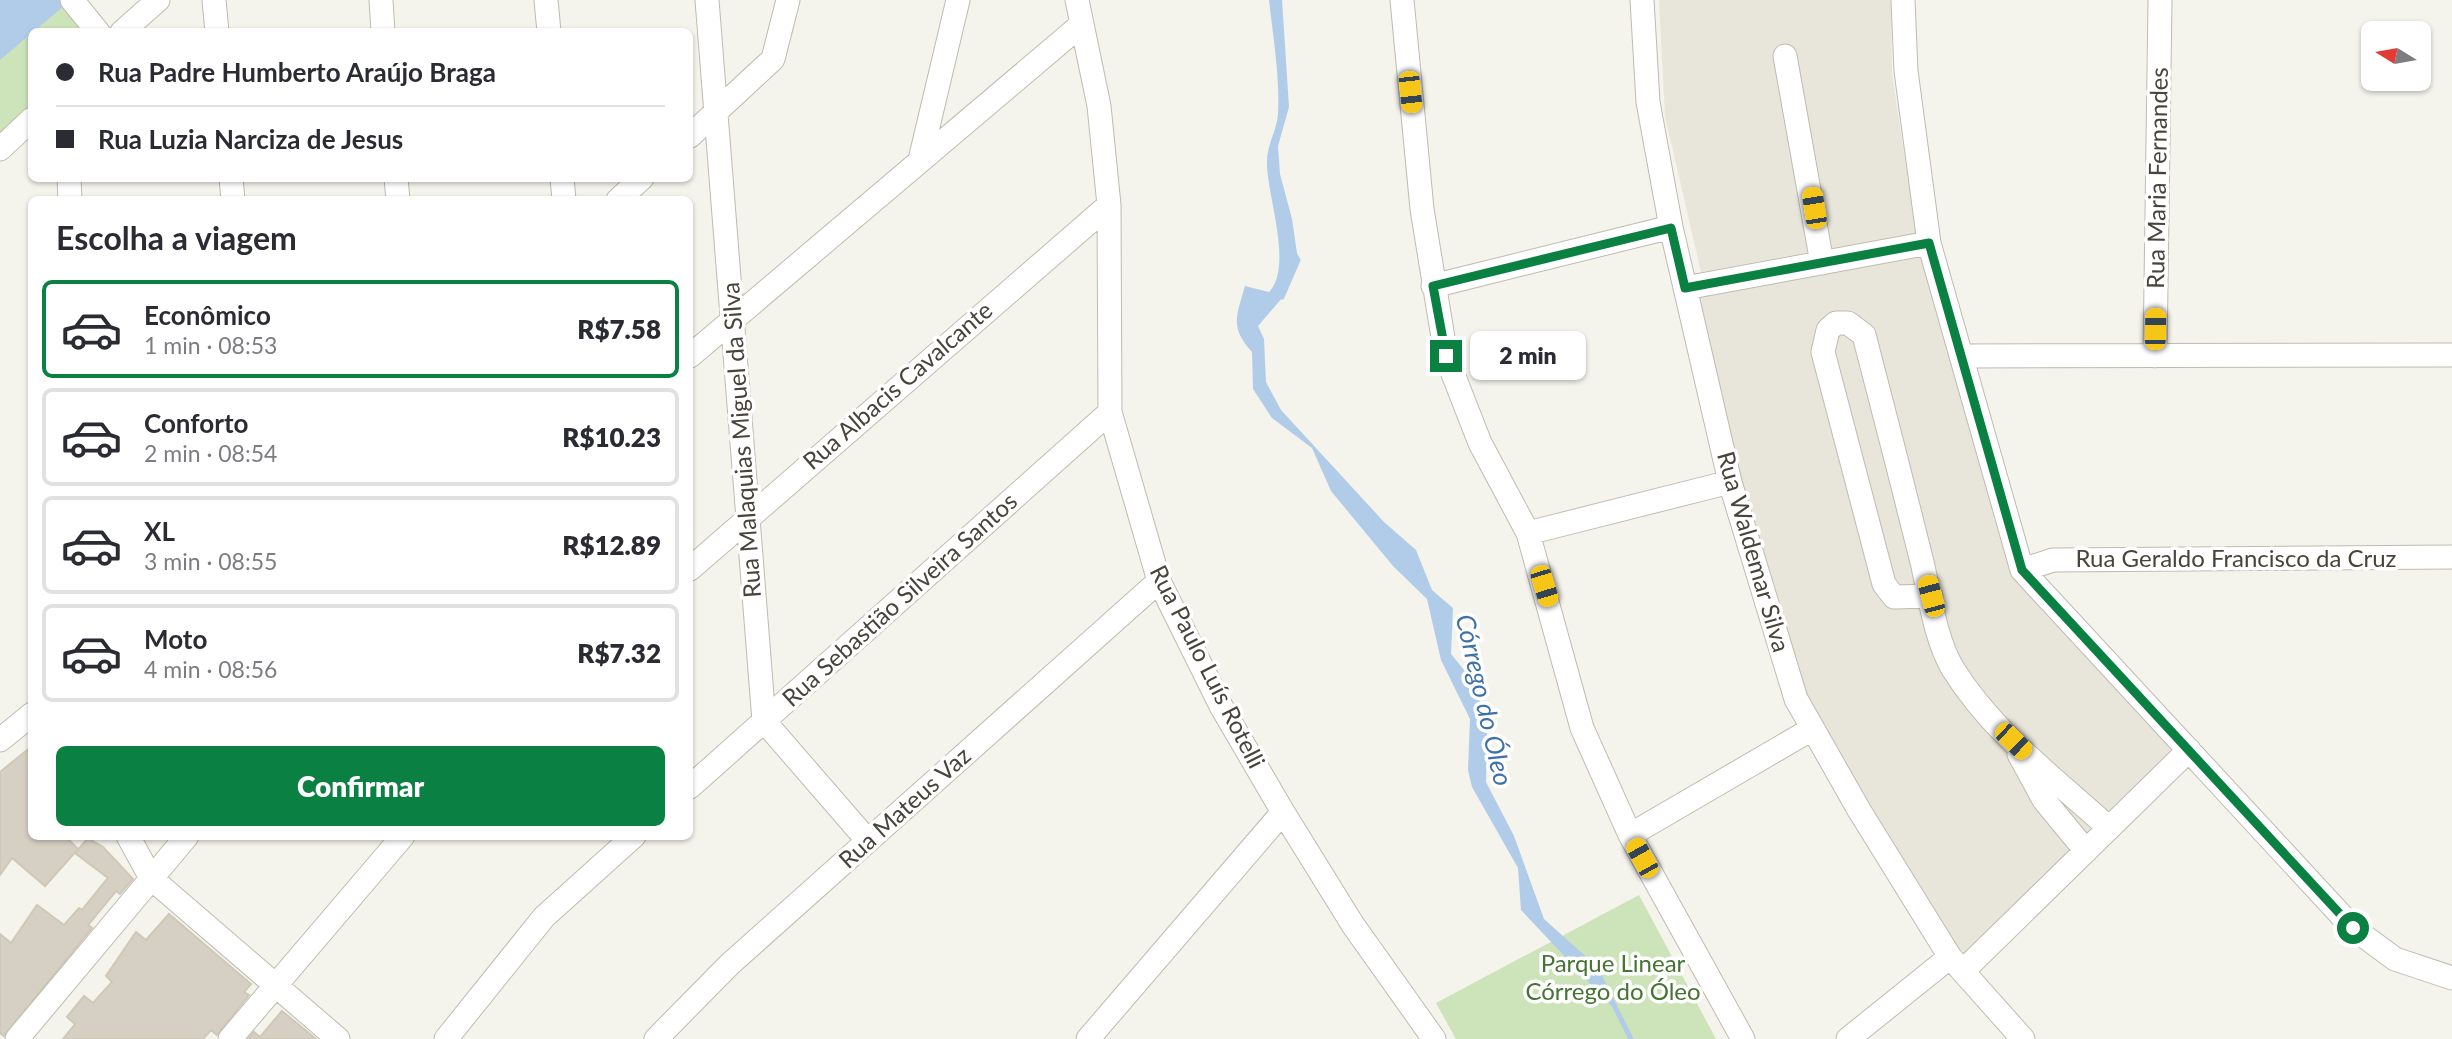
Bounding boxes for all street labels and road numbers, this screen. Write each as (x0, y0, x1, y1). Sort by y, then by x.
street label: Rua Maria Fernandes (2140, 67, 2173, 289)
street label: Rua Malaquias Miguel da Silva (715, 281, 766, 599)
street label: Rua Albacis Cavalcante (796, 295, 998, 475)
street label: Rua Waldemar Silva (1712, 448, 1797, 655)
street label: Rua Sebastião Silveira Santos (776, 486, 1022, 712)
street label: Rua Geraldo Francisco da Cruz (2076, 543, 2397, 572)
street label: Rua Paulo Luís Rotelli (1145, 560, 1272, 773)
street label: Rua Mateus Vaz (832, 740, 976, 874)

